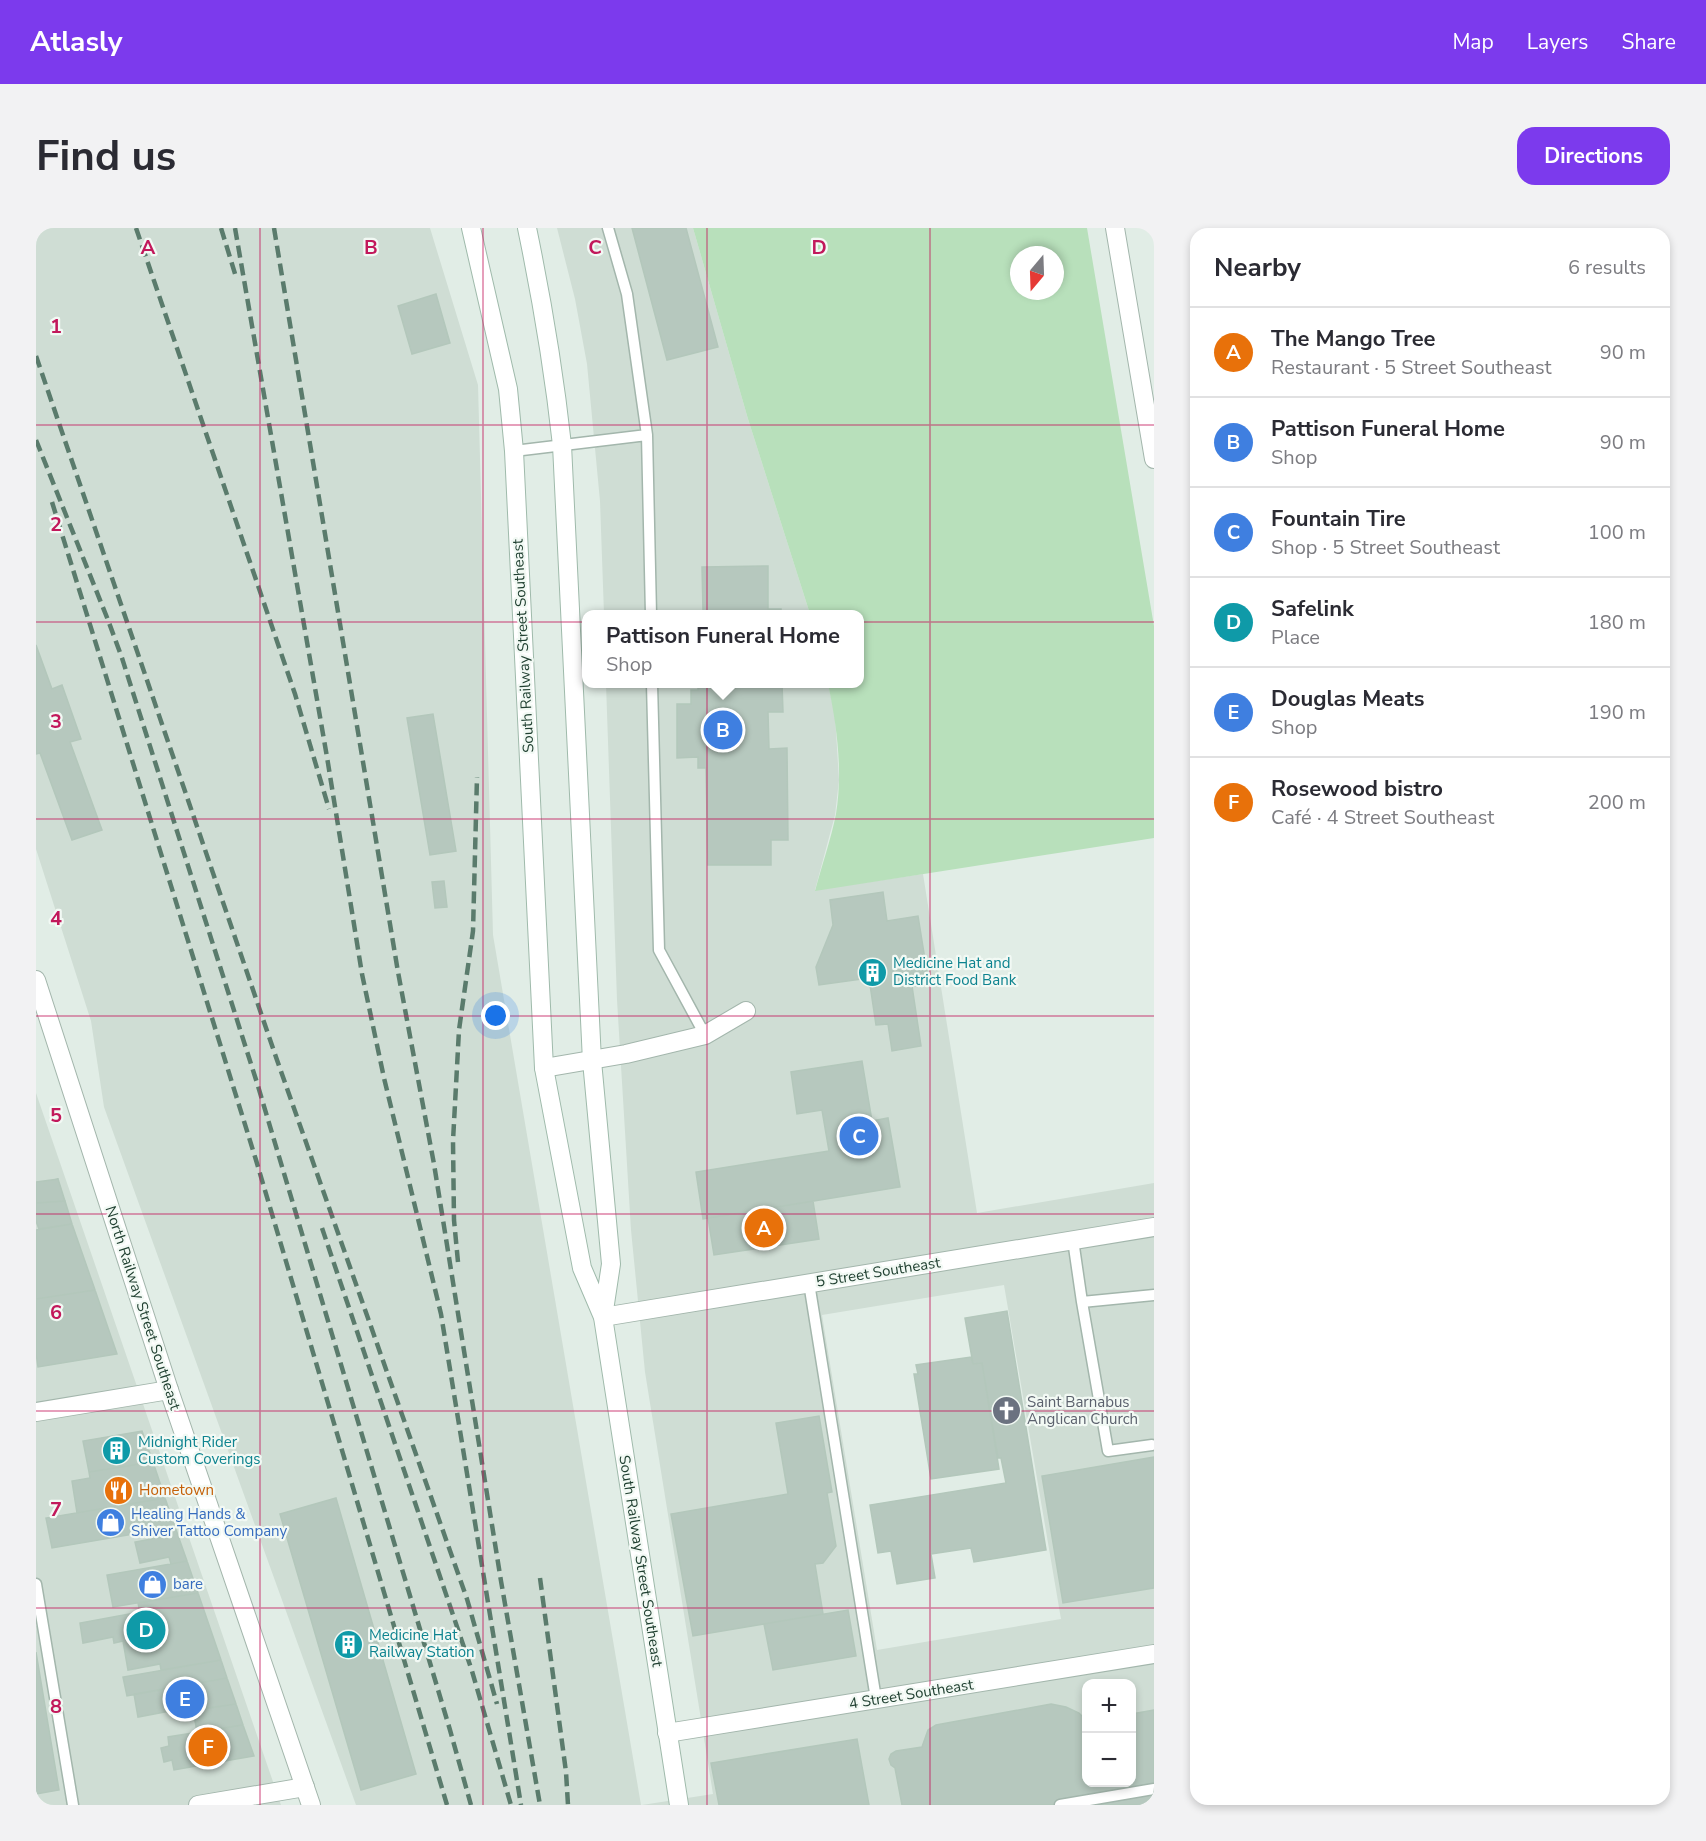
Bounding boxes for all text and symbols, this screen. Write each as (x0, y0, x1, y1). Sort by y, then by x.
text: Atlasly (30, 23, 122, 61)
text: Map (1452, 28, 1494, 56)
text: Layers (1527, 28, 1588, 56)
text: Share (1621, 28, 1676, 56)
button: Directions (1517, 127, 1670, 185)
text: Find us (36, 128, 176, 185)
text: A (141, 234, 156, 261)
text: B (364, 234, 378, 261)
text: C (588, 234, 602, 261)
text: D (811, 234, 827, 261)
north arrow (1010, 246, 1064, 300)
text: Nearby (1214, 250, 1301, 285)
text: 6 results (1568, 254, 1646, 281)
text: 1 (50, 313, 62, 340)
text: The Mango Tree (1271, 324, 1436, 354)
text: A (1226, 339, 1241, 366)
text: 90 m (1600, 339, 1646, 366)
text: Restaurant · 5 Street Southeast (1271, 354, 1552, 381)
text: Pattison Funeral Home (1271, 414, 1505, 444)
text: B (1227, 429, 1240, 456)
text: 90 m (1600, 429, 1646, 456)
text: Shop (1271, 444, 1317, 471)
text: Fountain Tire (1271, 504, 1406, 534)
text: 2 (50, 511, 62, 538)
text: C (1227, 519, 1240, 546)
text: 100 m (1588, 519, 1646, 546)
text: Shop · 5 Street Southeast (1271, 534, 1500, 561)
street label: South Railway Street Southeast (507, 538, 539, 753)
text: Safelink (1271, 594, 1354, 624)
text: D (1226, 609, 1241, 636)
text: 180 m (1588, 609, 1646, 636)
popup (582, 610, 864, 688)
text: Pattison Funeral Home (606, 621, 840, 651)
text: Place (1271, 624, 1320, 651)
text: Shop (606, 651, 652, 678)
text: Douglas Meats (1271, 684, 1424, 714)
text: E (1228, 699, 1239, 726)
text: 190 m (1588, 699, 1646, 726)
text: 3 (50, 708, 62, 735)
pin: B (704, 708, 742, 752)
text: Shop (1271, 714, 1317, 741)
text: Rosewood bistro (1271, 774, 1443, 804)
text: F (1228, 789, 1239, 816)
text: 200 m (1588, 789, 1646, 816)
text: Café · 4 Street Southeast (1271, 804, 1494, 831)
text: 4 (50, 905, 62, 932)
place label: Medicine Hat and District Food Bank (893, 953, 1017, 990)
building icon: Medicine Hat and District Food Bank (856, 956, 888, 988)
your location (481, 1001, 510, 1030)
text: 5 (50, 1102, 62, 1129)
pin: C (840, 1114, 878, 1158)
street label: North Railway Street Southeast (101, 1203, 186, 1413)
pin: A (744, 1206, 784, 1250)
street label: 5 Street Southeast (814, 1252, 942, 1292)
text: 6 (50, 1299, 62, 1326)
place label: Saint Barnabus Anglican Church (1027, 1392, 1138, 1429)
church icon: Saint Barnabus Anglican Church (990, 1395, 1022, 1427)
place label: Midnight Rider Custom Coverings (138, 1432, 260, 1469)
building icon: Midnight Rider Custom Coverings (101, 1435, 133, 1467)
street label: South Railway Street Southeast (614, 1454, 668, 1669)
restaurant icon: Hometown (102, 1474, 134, 1506)
place label: Hometown (139, 1480, 214, 1500)
text: 7 (50, 1496, 62, 1523)
place label: Healing Hands & Shiver Tattoo Company (131, 1504, 288, 1541)
shop icon: Healing Hands & Shiver Tattoo Company (94, 1507, 126, 1539)
shop icon: bare (136, 1568, 168, 1600)
place label: bare (173, 1574, 203, 1594)
pin: D (126, 1608, 166, 1652)
place label: Medicine Hat Railway Station (369, 1625, 475, 1662)
building icon: Medicine Hat Railway Station (332, 1628, 364, 1660)
street label: 4 Street Southeast (847, 1674, 975, 1714)
pin: E (166, 1676, 204, 1722)
map controls (1082, 1679, 1136, 1787)
button: + (1082, 1679, 1136, 1733)
text: 8 (50, 1693, 62, 1720)
pin: F (188, 1724, 228, 1769)
button: − (1082, 1733, 1136, 1787)

